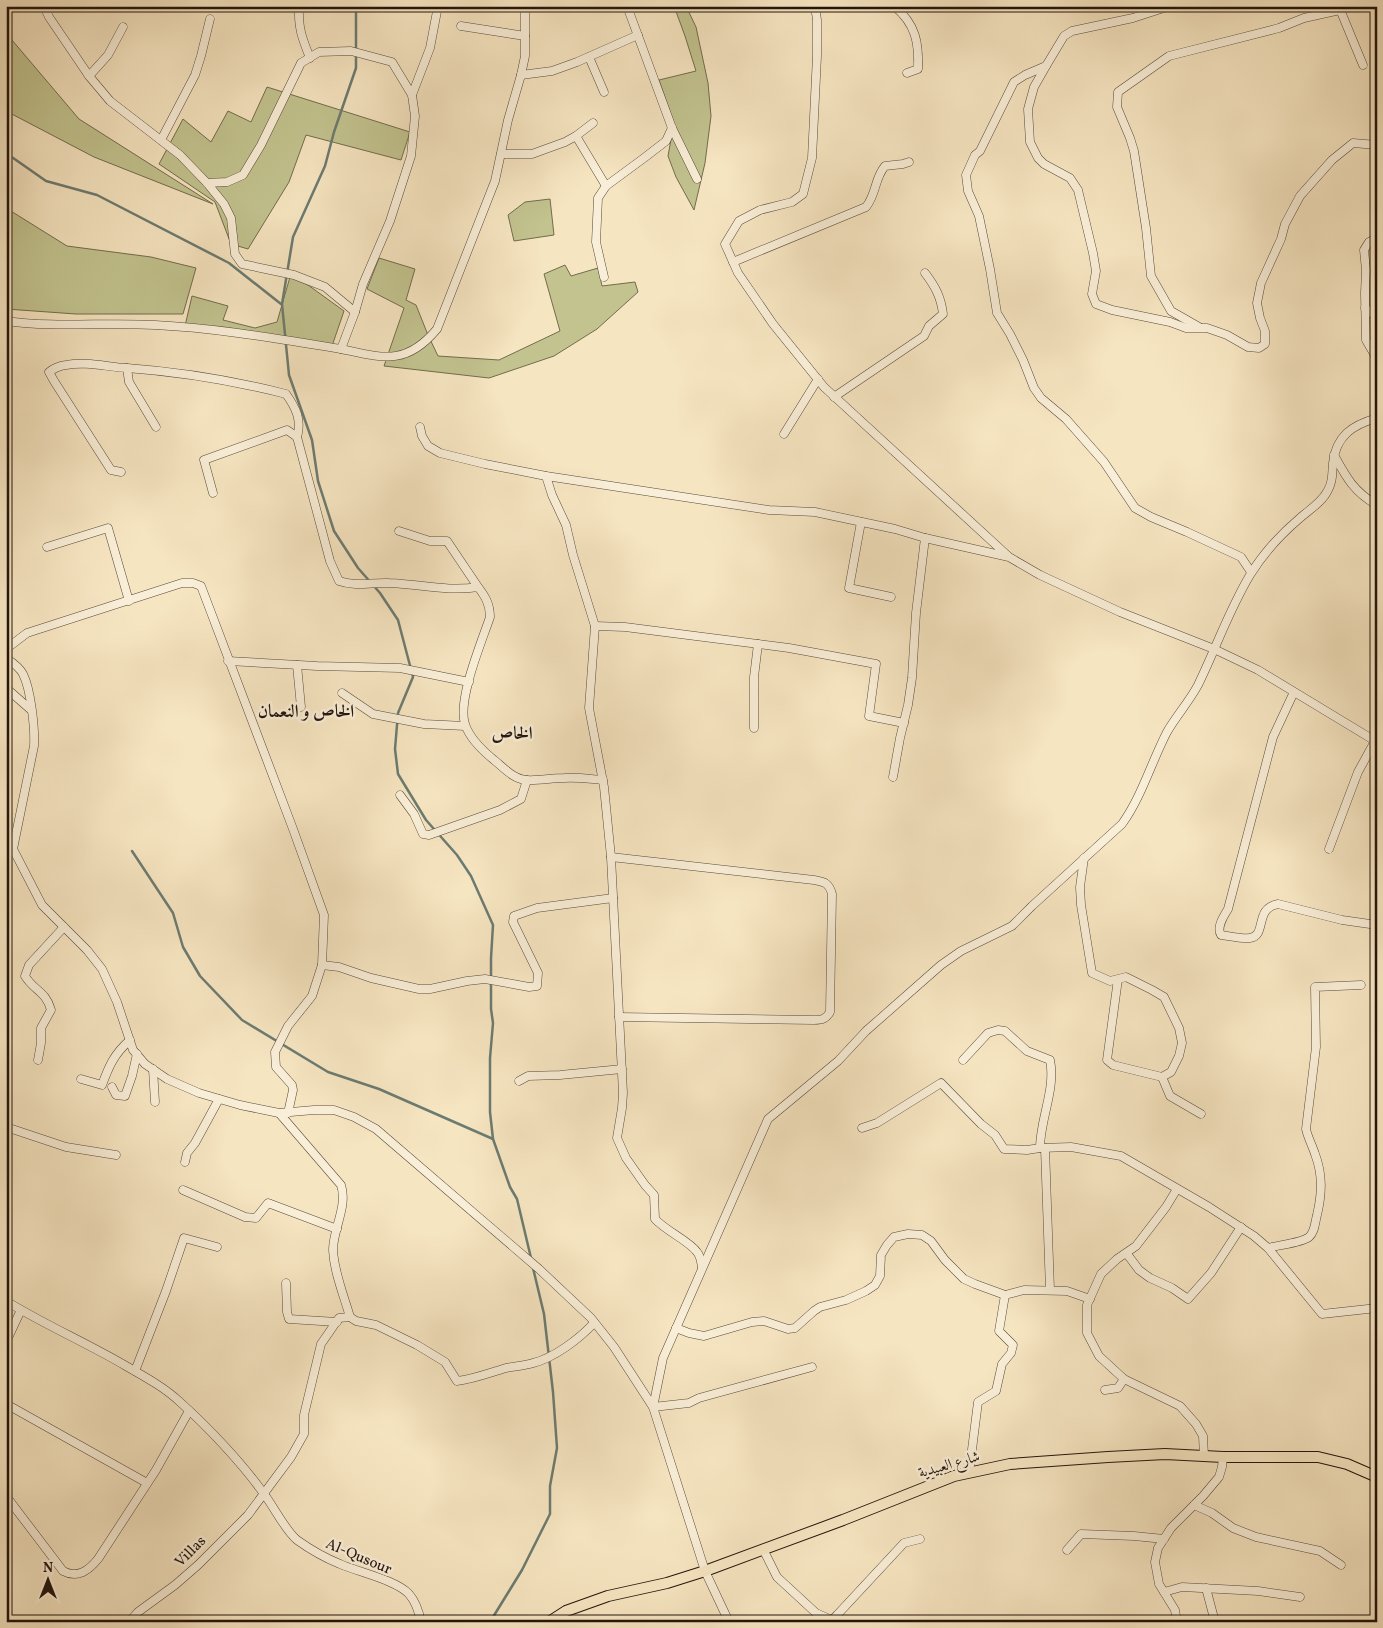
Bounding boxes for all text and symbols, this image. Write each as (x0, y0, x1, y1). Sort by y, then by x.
district label: الخاص و النعمان (258, 700, 354, 725)
district label: الخاص (491, 722, 533, 747)
street label: شارع العبيدية (916, 1447, 983, 1485)
street label: Villas (171, 1532, 212, 1573)
street label: Al-Qusour (322, 1534, 395, 1581)
north arrow (22, 1556, 72, 1606)
text: N (43, 1559, 53, 1578)

